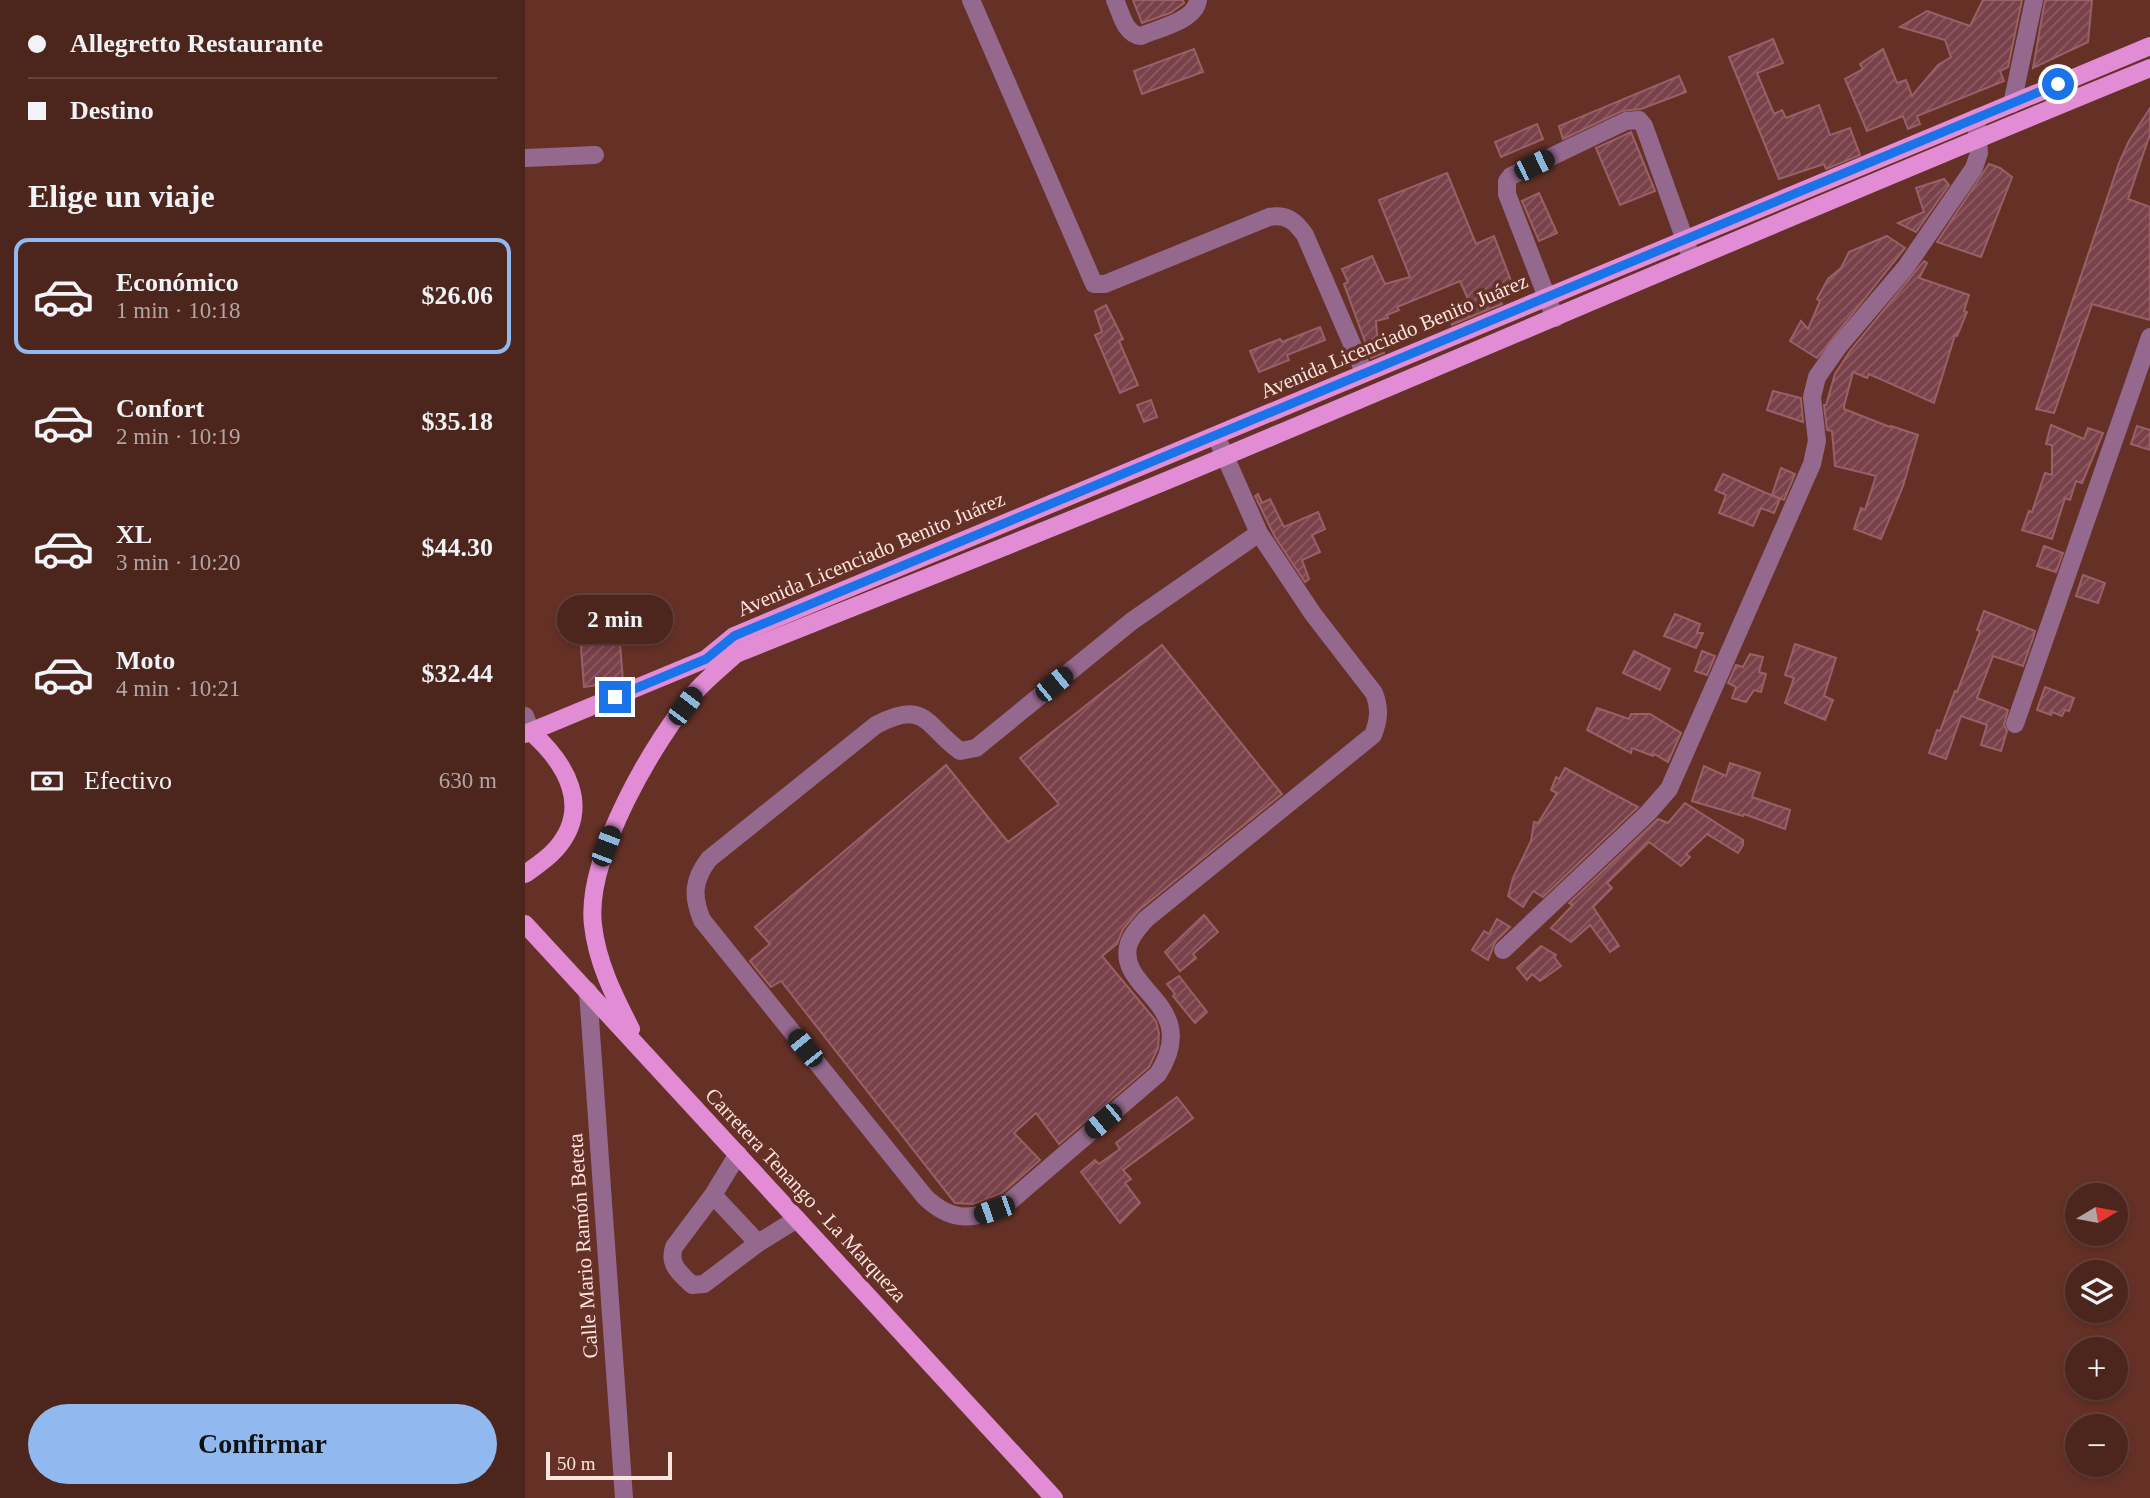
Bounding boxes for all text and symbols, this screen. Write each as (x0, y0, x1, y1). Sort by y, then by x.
text: Allegretto Restaurante (70, 29, 323, 58)
route start (2042, 68, 2074, 100)
text: Destino (70, 96, 154, 125)
car (1511, 146, 1558, 184)
text: Elige un viaje (28, 178, 215, 214)
icon: car (32, 265, 95, 328)
text: Económico (116, 268, 239, 297)
street label: Avenida Licenciado Benito Juárez (1257, 269, 1531, 403)
text: $26.06 (422, 281, 493, 310)
text: 1 min · 10:18 (116, 298, 241, 323)
icon: car (32, 391, 95, 454)
text: Confort (116, 394, 204, 423)
text: $35.18 (422, 407, 493, 436)
text: 2 min · 10:19 (116, 424, 241, 449)
street label: Avenida Licenciado Benito Juárez (734, 487, 1008, 621)
icon: car (32, 517, 95, 580)
text: XL (116, 520, 152, 549)
text: $44.30 (422, 533, 493, 562)
text: 3 min · 10:20 (116, 550, 241, 575)
callout: 2 min (557, 596, 673, 644)
text: 2 min (587, 607, 643, 632)
icon: car (32, 643, 95, 706)
text: Moto (116, 646, 175, 675)
text: $32.44 (422, 659, 493, 688)
car (1032, 663, 1077, 705)
text: 4 min · 10:21 (116, 676, 241, 701)
route end (599, 681, 631, 713)
car (664, 683, 707, 729)
icon: cash (28, 762, 66, 800)
text: Efectivo (84, 766, 172, 795)
text: 630 m (439, 768, 497, 793)
car (589, 823, 624, 869)
car (784, 1025, 827, 1071)
street label: Carretera Tenango - La Marqueza (700, 1083, 912, 1307)
car (1081, 1099, 1126, 1143)
street label: Calle Mario Ramón Beteta (563, 1132, 603, 1359)
north arrow (2065, 1183, 2128, 1246)
map controls (2065, 1183, 2128, 1477)
car (971, 1193, 1018, 1227)
button: layers (2065, 1260, 2128, 1323)
button: + (2065, 1337, 2128, 1400)
button: Confirmar (28, 1404, 497, 1484)
button: − (2065, 1414, 2128, 1477)
scale bar (546, 1449, 672, 1481)
text: 50 m (557, 1453, 596, 1474)

